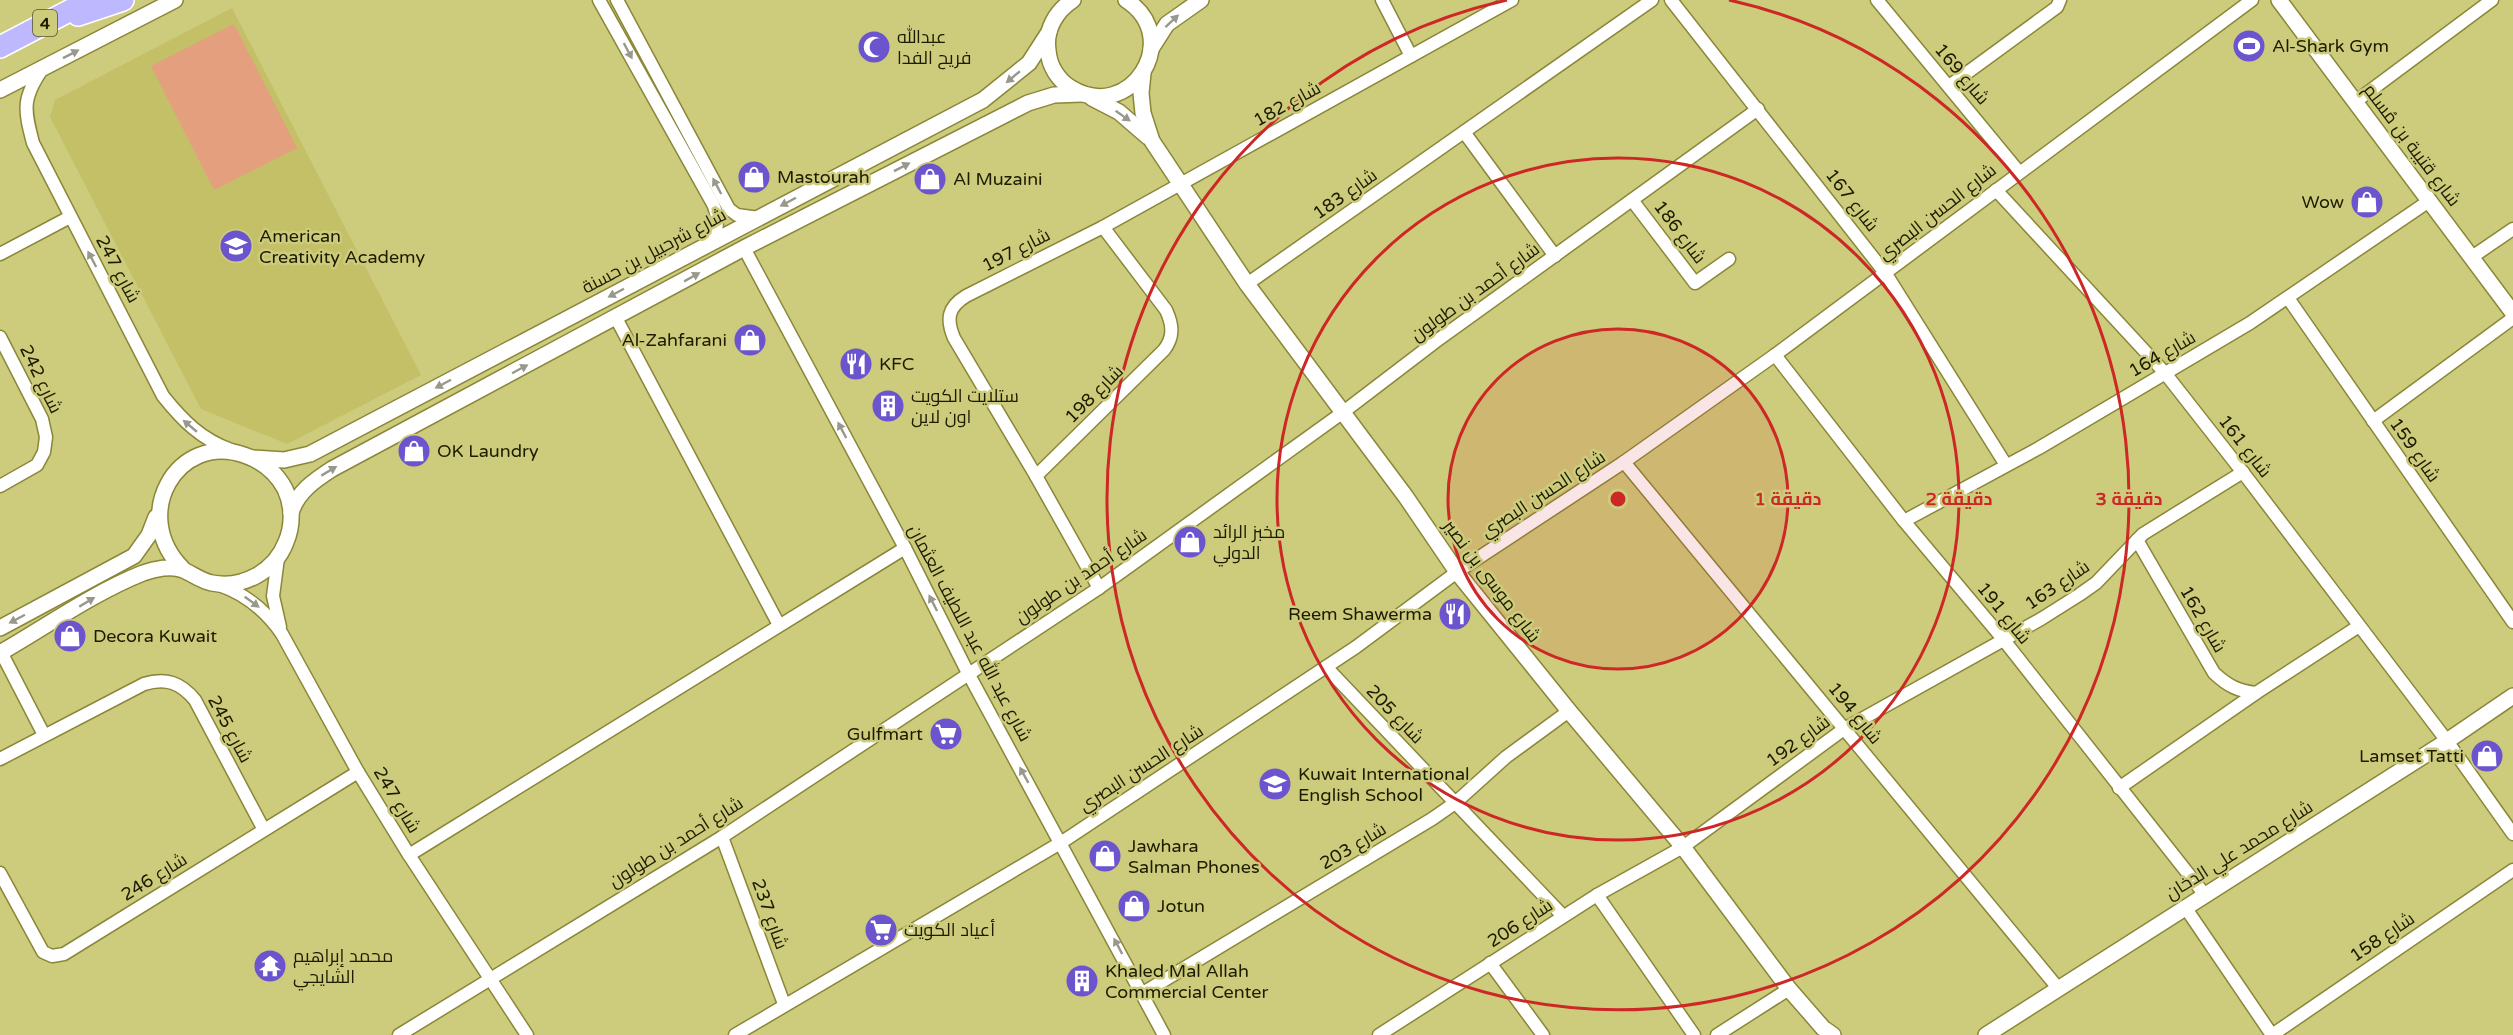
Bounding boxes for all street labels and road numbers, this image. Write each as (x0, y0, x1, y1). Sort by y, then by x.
road number: 4 (33, 10, 57, 36)
street label: شارع 169 (1929, 39, 1994, 110)
street label: شارع 182 (1250, 77, 1325, 132)
street label: شارع قتيبة بن مُسلم (2358, 79, 2465, 211)
street label: شارع الحسن البصري (1874, 159, 2002, 267)
street label: شارع 183 (1309, 164, 1382, 225)
street label: شارع 167 (1820, 164, 1883, 236)
street label: شارع 186 (1648, 196, 1711, 269)
street label: شارع شرحبيل بن حسنة (578, 204, 731, 299)
street label: شارع 197 (978, 224, 1054, 277)
street label: شارع 247 (90, 231, 145, 307)
street label: شارع أحمد بن طولون (1406, 238, 1544, 347)
street label: شارع 164 (2125, 326, 2200, 383)
street label: شارع 242 (14, 341, 67, 417)
street label: شارع 198 (1060, 360, 1128, 428)
street label: شارع 161 (2213, 410, 2276, 482)
street label: شارع 159 (2384, 414, 2445, 487)
street label: شارع الحسن البصري (1477, 446, 1611, 545)
street label: شارع موسى بن نصير (1437, 514, 1545, 647)
street label: شارع عبد الله عبد اللطيف العثمان (903, 520, 1037, 746)
street label: شارع أحمد بن طولون (1011, 524, 1152, 629)
street label: شارع 163 (2020, 555, 2094, 615)
street label: شارع 191 (1972, 578, 2036, 649)
street label: شارع 162 (2174, 582, 2231, 657)
street label: شارع 194 (1823, 678, 1887, 749)
street label: شارع 205 (1361, 680, 1428, 749)
street label: شارع 245 (202, 691, 257, 767)
street label: شارع 192 (1762, 711, 1835, 772)
street label: شارع الحسن البصري (1075, 720, 1209, 819)
street label: شارع 247 (368, 763, 425, 838)
street label: شارع أحمد بن طولون (605, 792, 748, 893)
street label: شارع محمد علي الدخان (2161, 796, 2318, 907)
street label: شارع 203 (1316, 818, 1391, 875)
street label: شارع 246 (117, 848, 192, 907)
street label: شارع 237 (746, 876, 793, 953)
street label: شارع 206 (1483, 894, 1557, 953)
street label: شارع 158 (2345, 907, 2419, 967)

